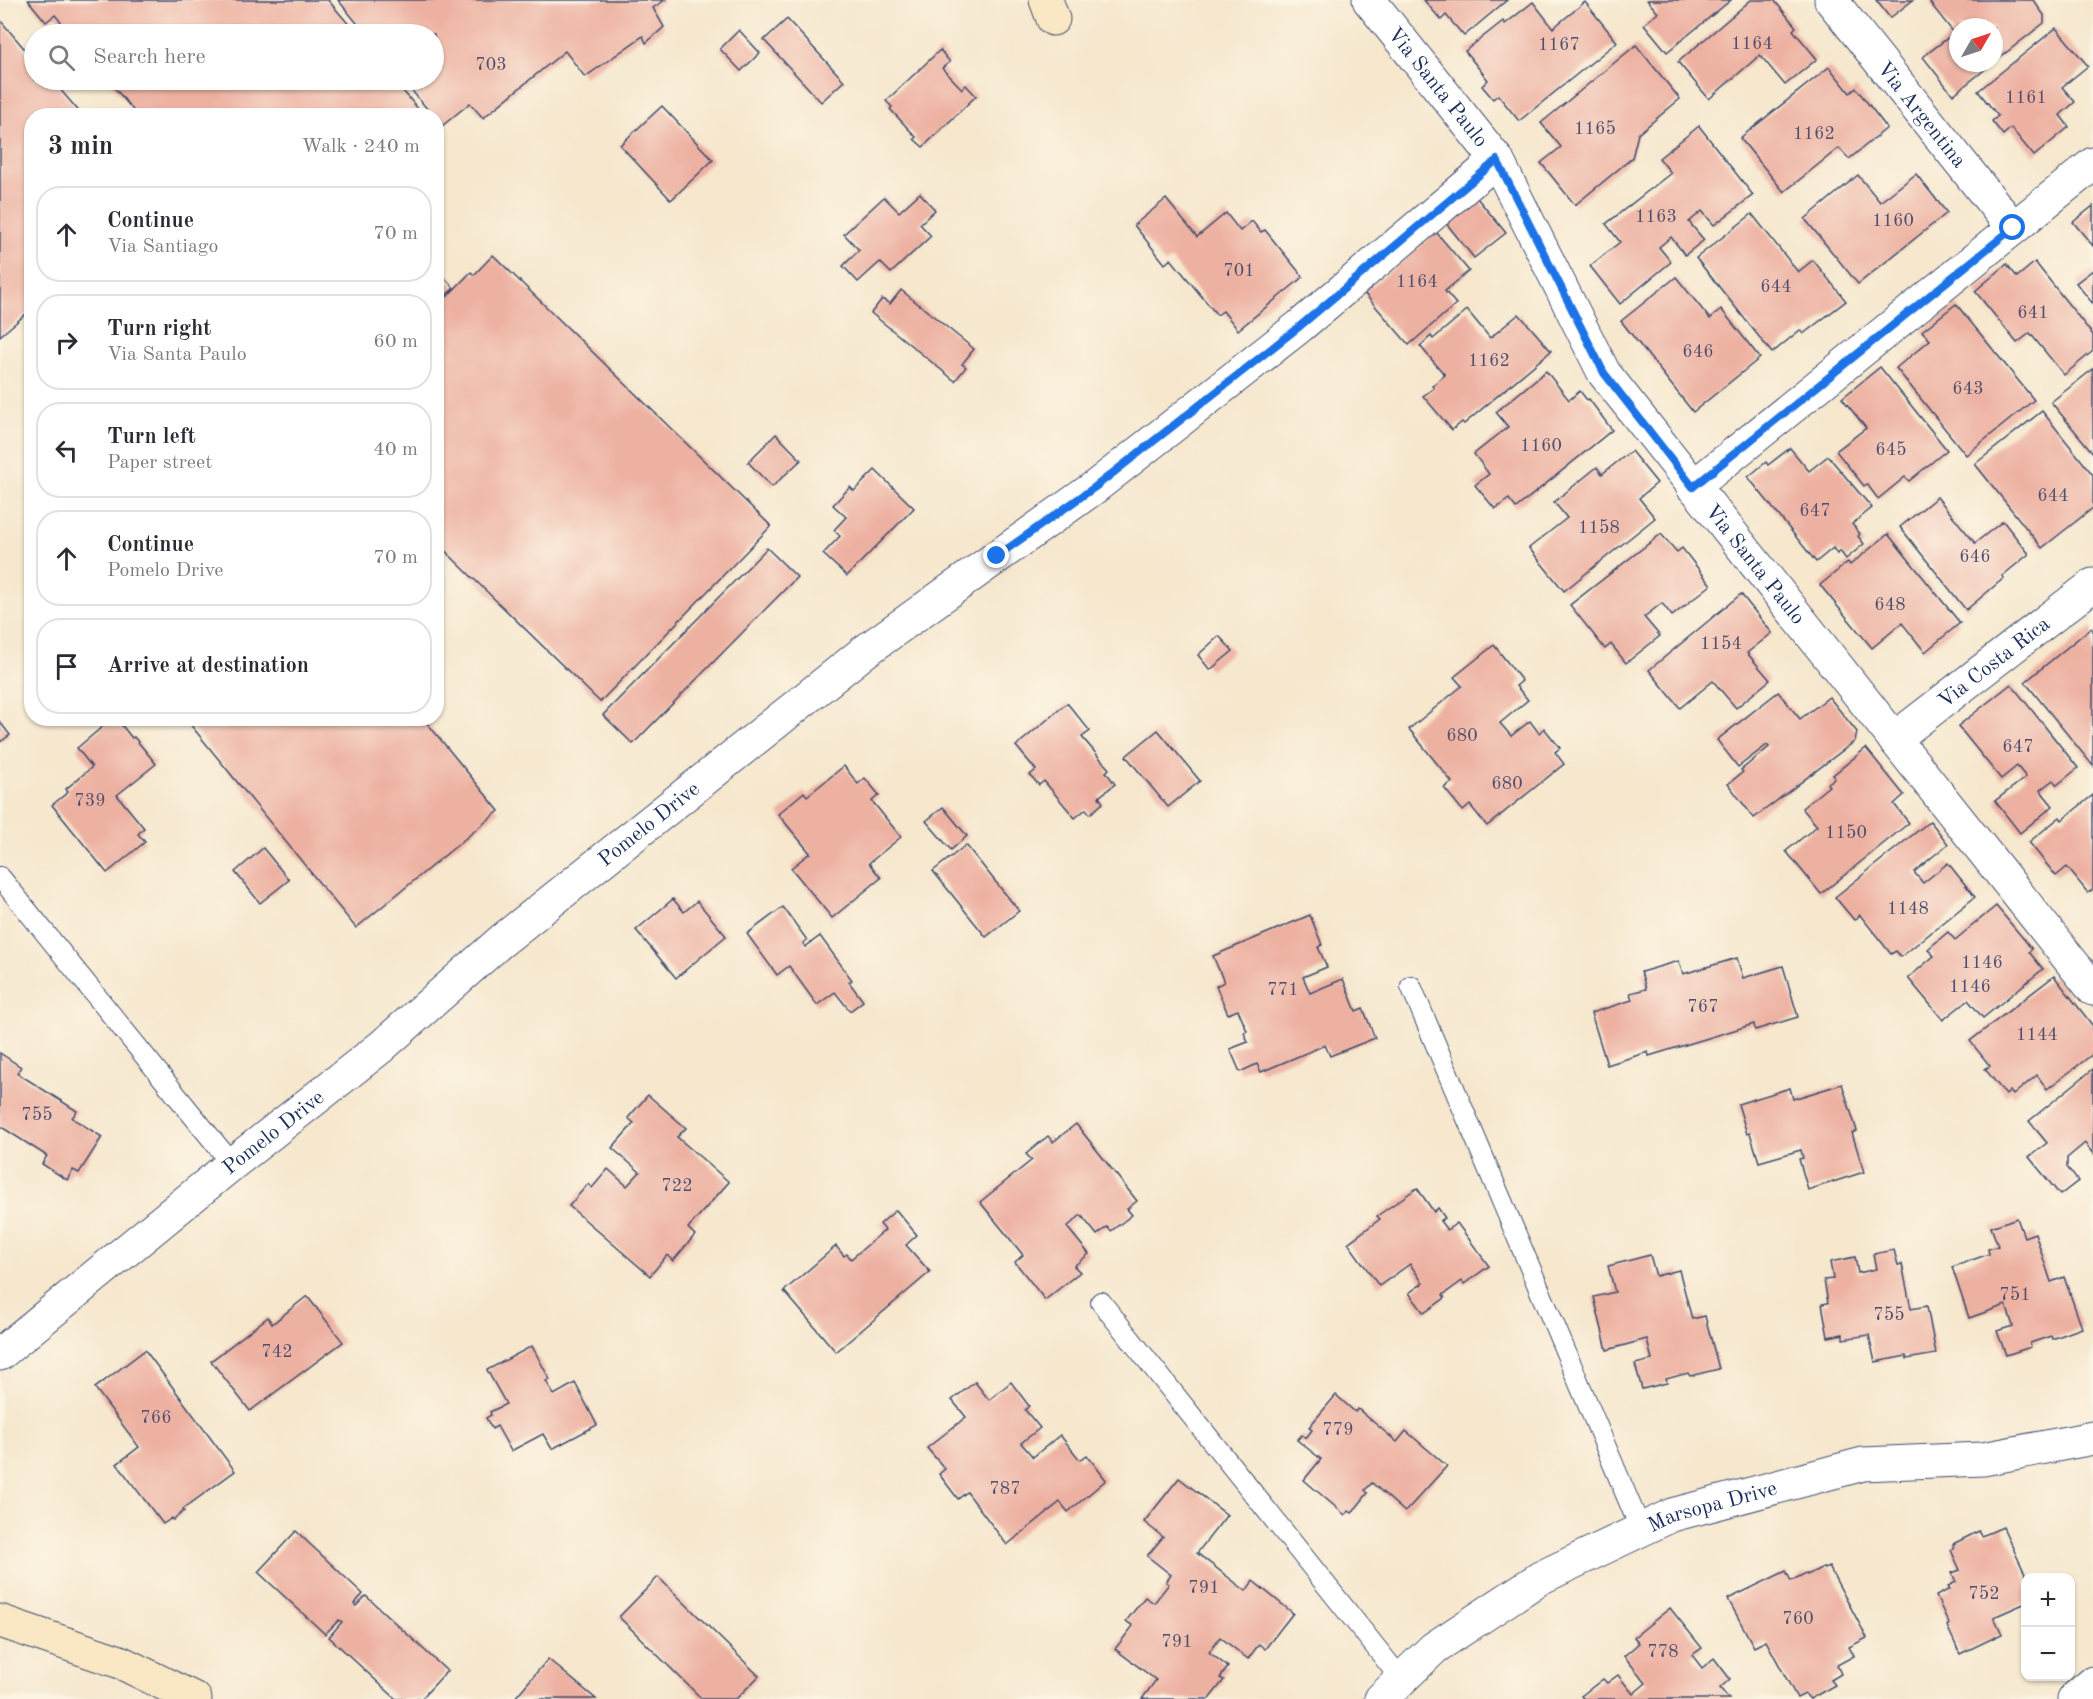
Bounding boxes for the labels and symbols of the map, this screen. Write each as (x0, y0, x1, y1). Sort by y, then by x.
north arrow (1949, 18, 2003, 72)
street label: Via Santa Paulo (1383, 24, 1491, 151)
house number: 1164 (1731, 35, 1773, 53)
house number: 1167 (1538, 36, 1580, 54)
house number: 703 (475, 56, 507, 74)
street label: Via Argentina (1872, 58, 1969, 172)
house number: 1161 (2005, 89, 2047, 107)
house number: 1165 (1574, 120, 1616, 138)
house number: 1162 (1793, 125, 1835, 143)
house number: 1163 (1635, 208, 1677, 226)
house number: 1160 (1872, 212, 1914, 230)
route start (1999, 214, 2025, 240)
house number: 701 (1223, 262, 1255, 280)
house number: 1164 (1396, 273, 1438, 291)
house number: 644 (1760, 278, 1792, 296)
house number: 641 (2017, 304, 2049, 322)
house number: 646 (1682, 343, 1714, 361)
house number: 1162 (1468, 352, 1510, 370)
house number: 643 (1952, 380, 1984, 398)
house number: 1160 (1520, 437, 1562, 455)
house number: 645 (1875, 441, 1907, 459)
house number: 644 (2037, 487, 2069, 505)
street label: Via Santa Paulo (1701, 501, 1808, 629)
house number: 647 (1799, 502, 1831, 520)
house number: 1158 (1578, 519, 1620, 537)
route end (983, 542, 1009, 568)
house number: 646 (1959, 548, 1991, 566)
house number: 648 (1874, 596, 1906, 614)
street label: Via Costa Rica (1935, 614, 2054, 713)
house number: 1154 (1700, 635, 1742, 653)
house number: 680 (1446, 727, 1478, 745)
house number: 647 (2002, 738, 2034, 756)
house number: 680 (1491, 775, 1523, 793)
street label: Pomelo Drive (595, 778, 704, 871)
house number: 739 (74, 792, 106, 810)
house number: 1150 (1825, 824, 1867, 842)
house number: 1148 (1887, 900, 1929, 918)
house number: 1146 (1961, 954, 2003, 972)
house number: 1146 (1949, 978, 1991, 996)
house number: 771 (1267, 981, 1299, 999)
house number: 767 (1687, 998, 1719, 1016)
house number: 1144 (2016, 1026, 2058, 1044)
street label: Pomelo Drive (219, 1087, 329, 1179)
house number: 755 (21, 1106, 53, 1124)
house number: 722 (661, 1177, 693, 1195)
house number: 751 (1999, 1286, 2031, 1304)
house number: 755 (1873, 1306, 1905, 1324)
house number: 742 (261, 1343, 293, 1361)
house number: 766 (140, 1409, 172, 1427)
house number: 779 (1322, 1421, 1354, 1439)
street label: Marsopa Drive (1645, 1478, 1779, 1537)
house number: 787 (989, 1480, 1021, 1498)
house number: 791 (1188, 1579, 1220, 1597)
house number: 752 (1968, 1585, 2000, 1603)
house number: 760 (1782, 1610, 1814, 1628)
house number: 791 (1161, 1633, 1193, 1651)
house number: 778 (1647, 1643, 1679, 1661)

